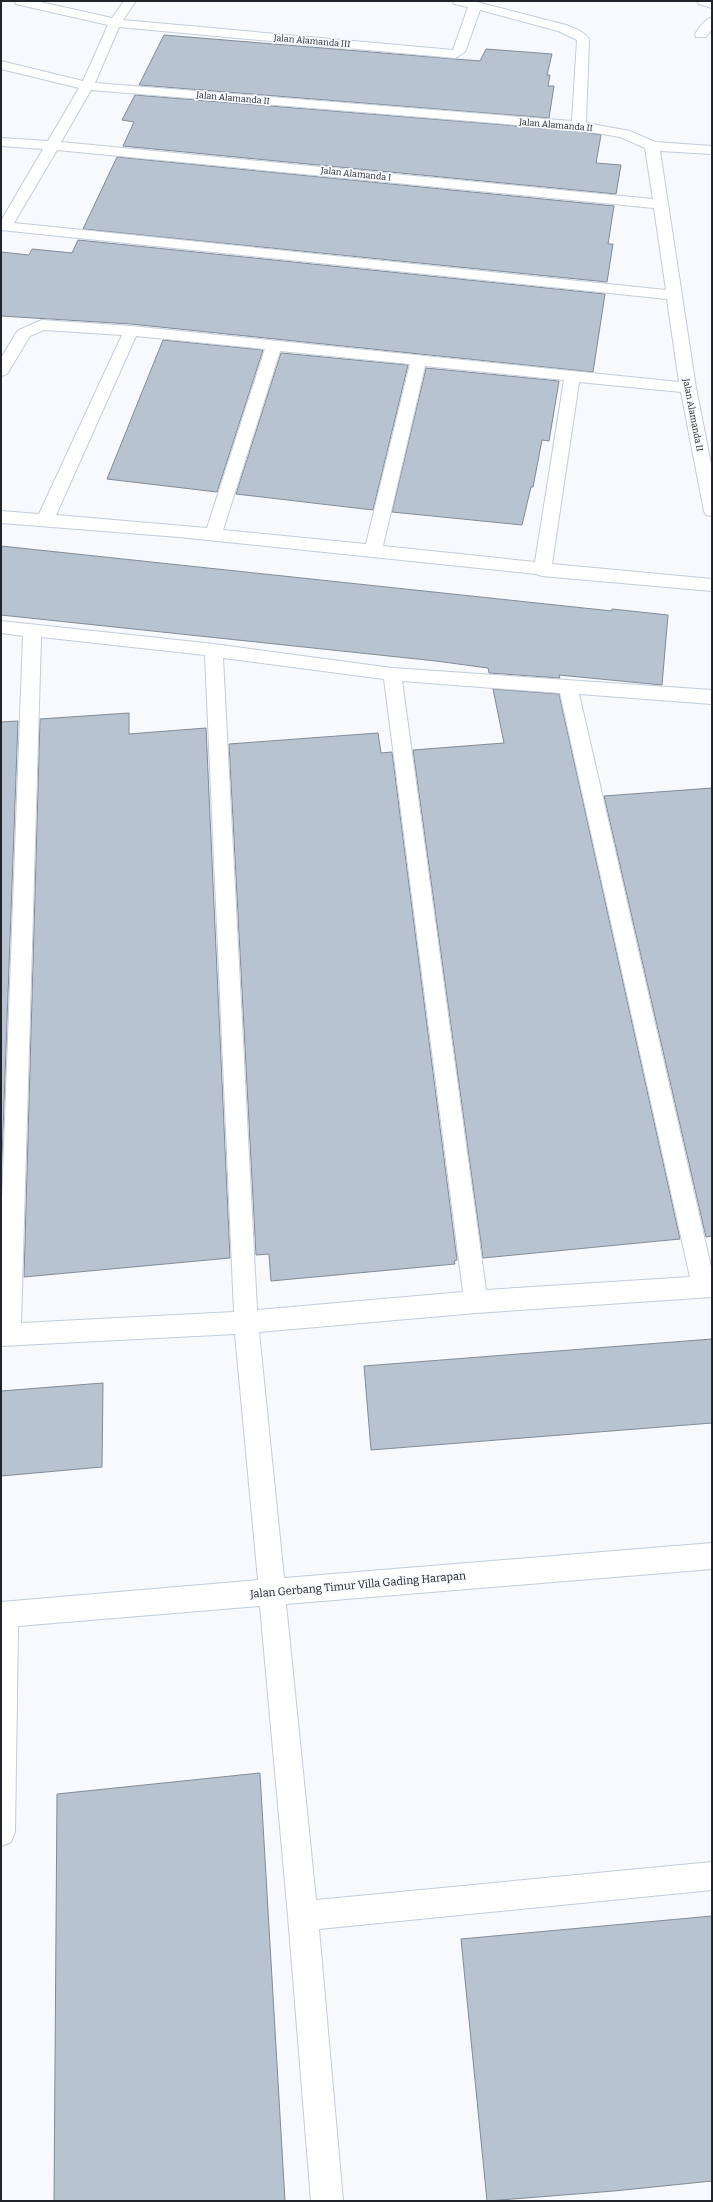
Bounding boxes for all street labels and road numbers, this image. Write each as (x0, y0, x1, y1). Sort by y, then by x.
street label: Jalan Alamanda III (272, 33, 351, 49)
street label: Jalan Alamanda II (195, 90, 270, 106)
street label: Jalan Alamanda II (518, 117, 593, 133)
street label: Jalan Alamanda I (319, 165, 392, 183)
street label: Jalan Alamanda II (681, 377, 705, 452)
street label: Jalan Gerbang Timur Villa Gading Harapan (249, 1569, 466, 1601)

